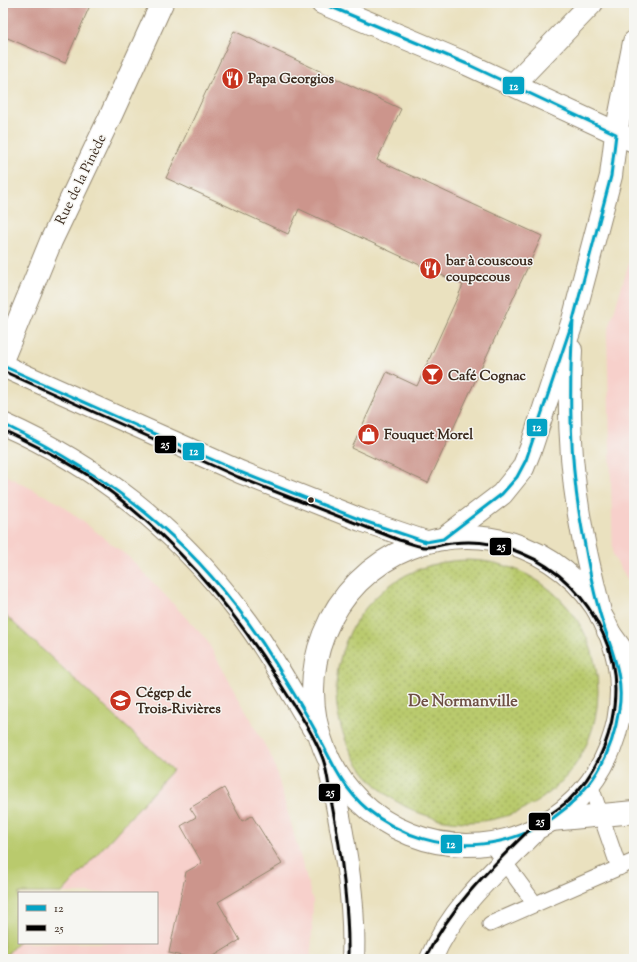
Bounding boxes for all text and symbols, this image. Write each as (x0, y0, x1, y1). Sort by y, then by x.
restaurant icon: Papa Georgios (220, 65, 246, 91)
place label: Papa Georgios (248, 70, 334, 90)
line badge: 12 (502, 76, 525, 95)
text: 12 (509, 79, 519, 95)
street label: Rue de la Pinède (51, 131, 112, 229)
place label: bar à couscous coupecous (445, 252, 533, 288)
restaurant icon: bar à couscous coupecous (417, 255, 443, 281)
bar icon: Café Cognac (420, 362, 446, 388)
place label: Café Cognac (448, 367, 527, 387)
line badge: 12 (526, 418, 548, 437)
text: 12 (532, 420, 542, 436)
shop icon: Fouquet Morel (356, 421, 382, 447)
place label: Fouquet Morel (384, 426, 473, 446)
line badge: 25 (154, 435, 177, 454)
text: 25 (161, 437, 170, 453)
line badge: 12 (182, 442, 205, 461)
text: 12 (189, 444, 199, 460)
unlabelled marker (306, 495, 316, 505)
line badge: 25 (489, 537, 512, 556)
text: 25 (497, 539, 506, 555)
place label: Cégep de Trois-Rivières (136, 684, 221, 720)
school or university icon: Cégep de Trois-Rivières (108, 687, 134, 713)
district label: De Normanville (408, 691, 518, 714)
line badge: 25 (318, 783, 341, 802)
text: 25 (326, 785, 335, 801)
line badge: 25 (528, 812, 551, 831)
text: 25 (536, 814, 545, 830)
line badge: 12 (440, 834, 463, 854)
text: 12 (446, 837, 456, 853)
legend (18, 892, 158, 944)
text: 12 (54, 900, 64, 918)
text: 25 (54, 920, 64, 938)

